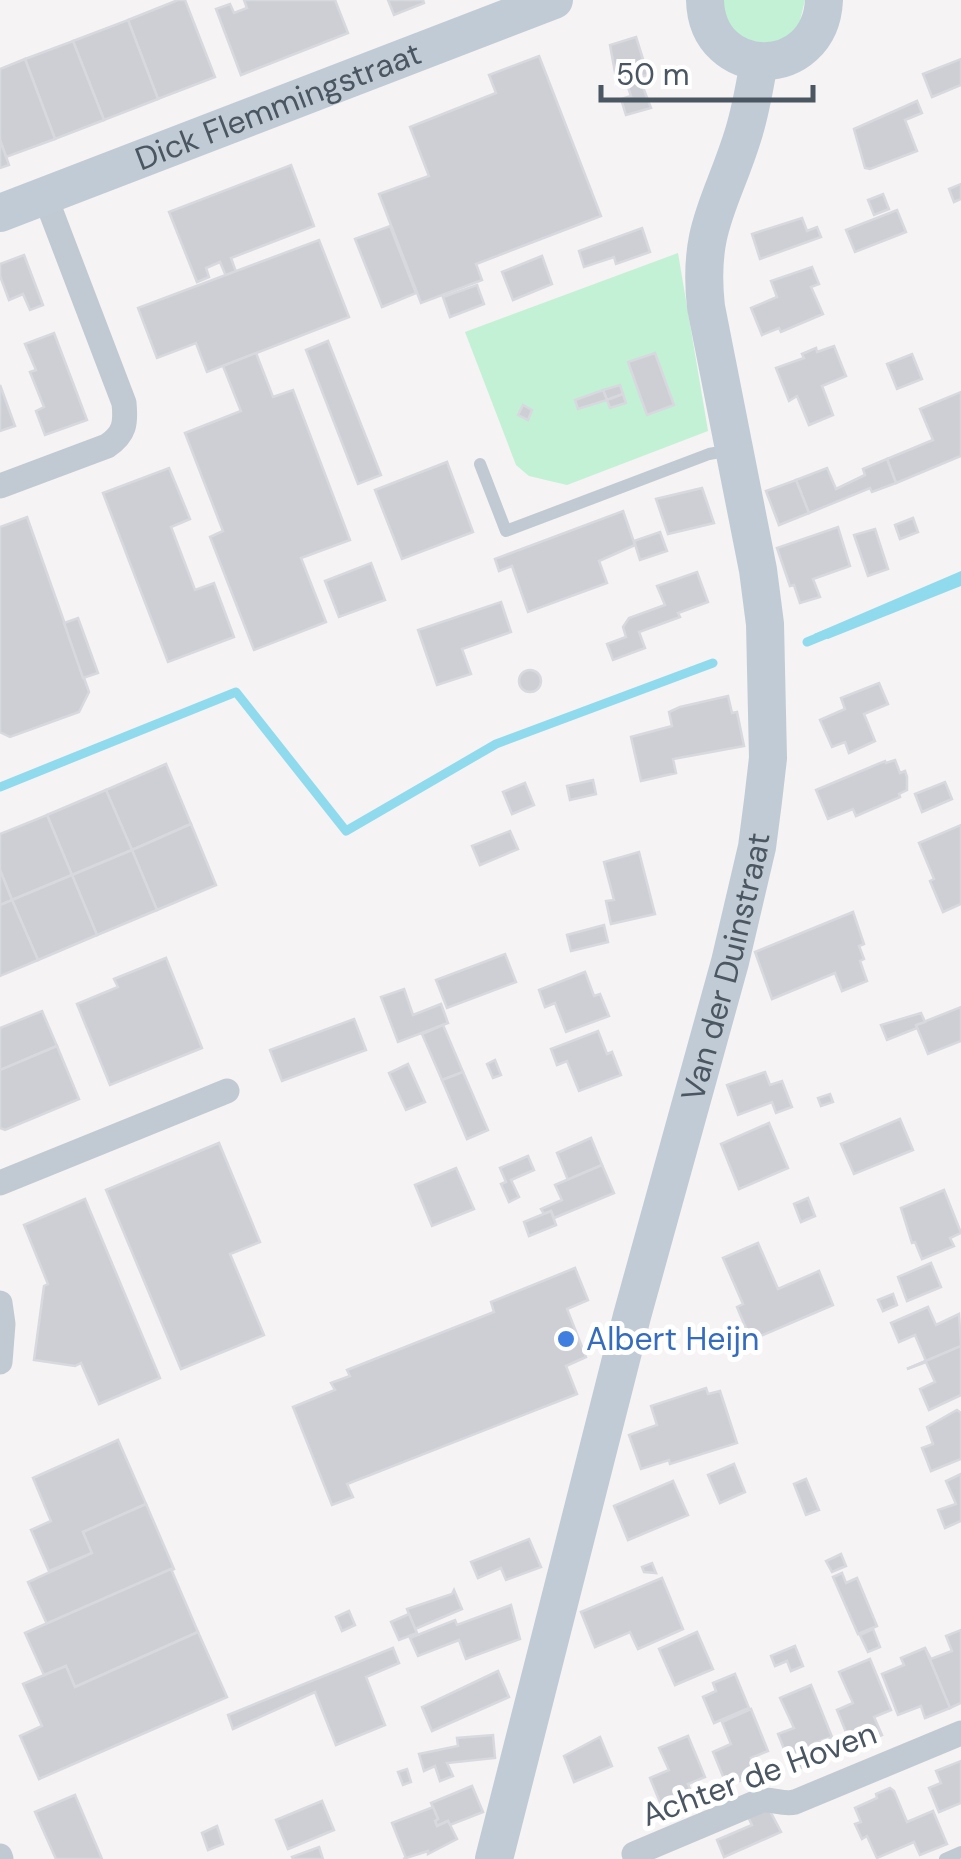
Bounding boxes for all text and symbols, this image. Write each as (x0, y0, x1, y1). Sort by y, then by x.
street label: Dick Flemmingstraat (129, 32, 427, 180)
scale bar (601, 40, 814, 102)
text: 50 m (616, 55, 690, 94)
street label: Van der Duinstraat (671, 830, 780, 1106)
place label: Albert Heijn (586, 1318, 759, 1360)
marker: Albert Heijn (555, 1328, 577, 1350)
street label: Achter de Hoven (636, 1712, 882, 1836)

